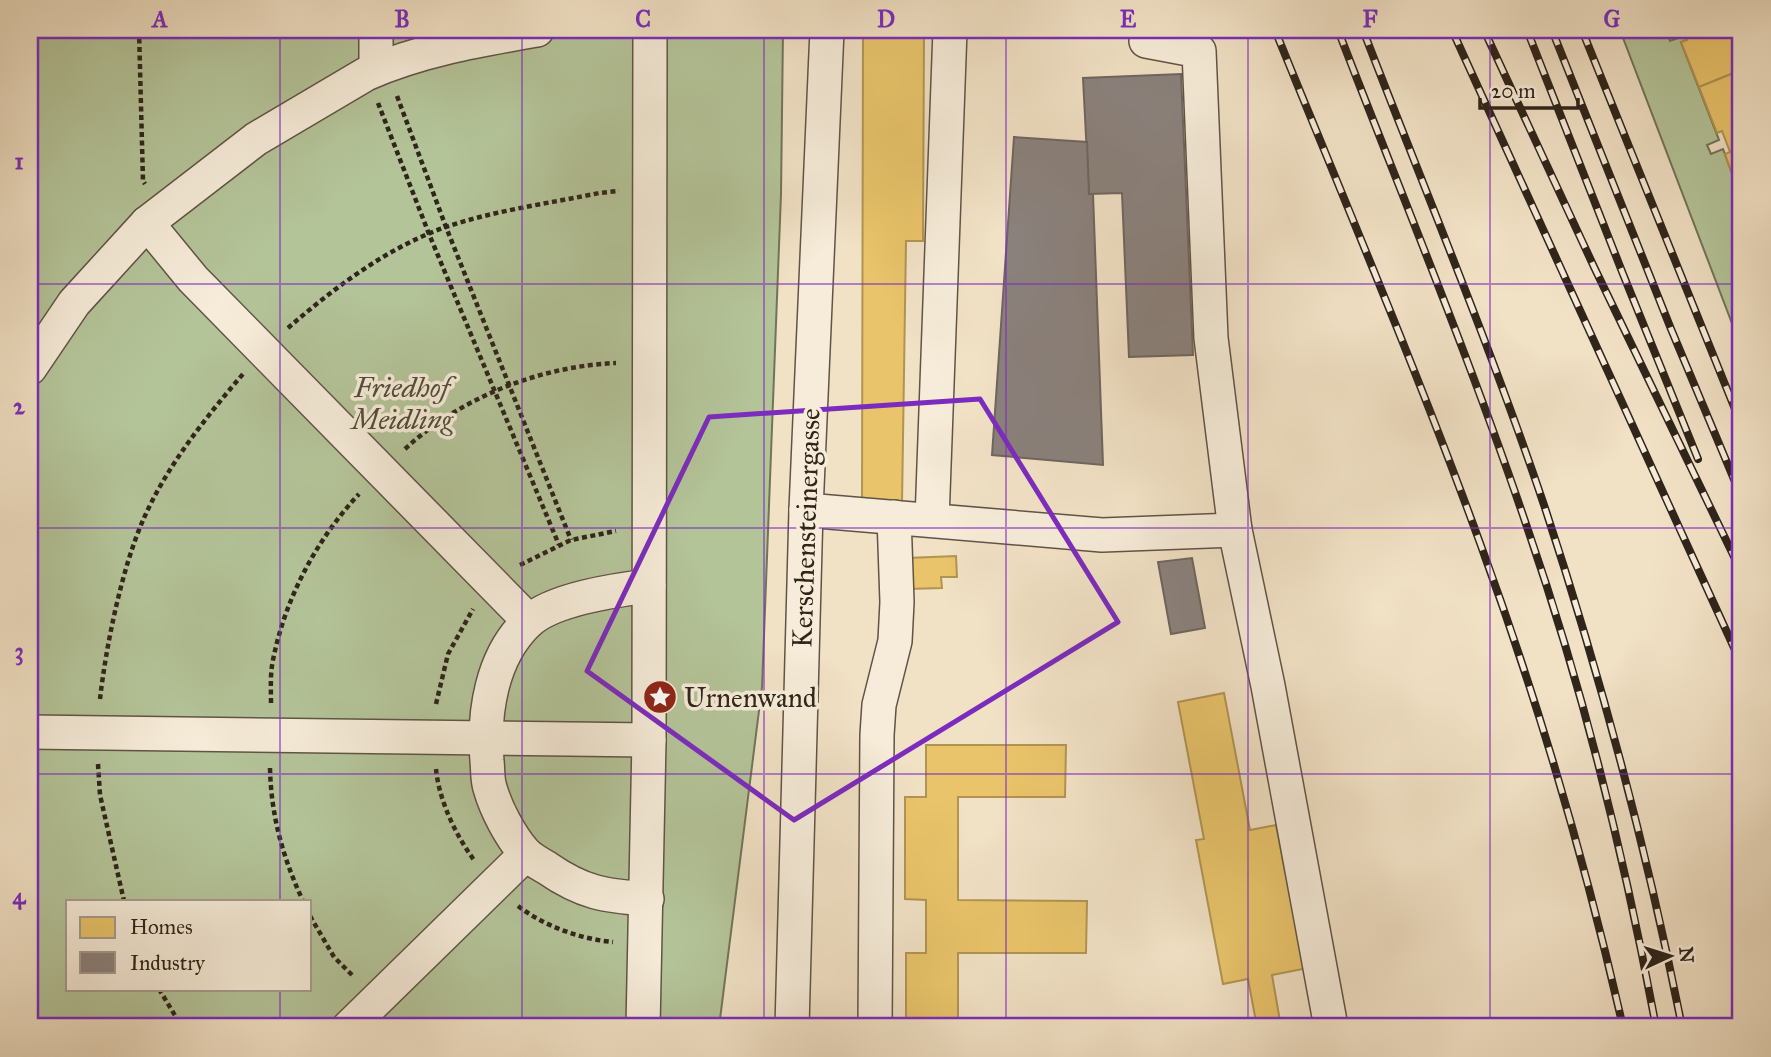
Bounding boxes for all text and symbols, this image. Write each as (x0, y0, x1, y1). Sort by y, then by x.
text: A (150, 5, 168, 33)
text: B (394, 5, 410, 33)
text: C (635, 5, 651, 33)
text: D (877, 5, 895, 33)
text: E (1120, 5, 1137, 33)
text: F (1362, 5, 1378, 33)
text: G (1604, 5, 1621, 33)
scale bar (1480, 66, 1578, 110)
text: 20 m (1491, 78, 1536, 104)
text: 1 (14, 147, 24, 175)
park label: Friedhof Meidling (349, 370, 458, 437)
text: 2 (13, 392, 25, 420)
street label: Kerschensteinergasse (784, 408, 828, 648)
text: 3 (14, 637, 24, 666)
place icon: Urnenwand (641, 678, 679, 716)
place label: Urnenwand (684, 680, 817, 715)
text: 4 (13, 882, 27, 910)
legend (66, 900, 312, 990)
text: Homes (130, 914, 193, 940)
north arrow (1634, 920, 1704, 990)
text: N (1674, 946, 1698, 964)
text: Industry (130, 950, 206, 976)

